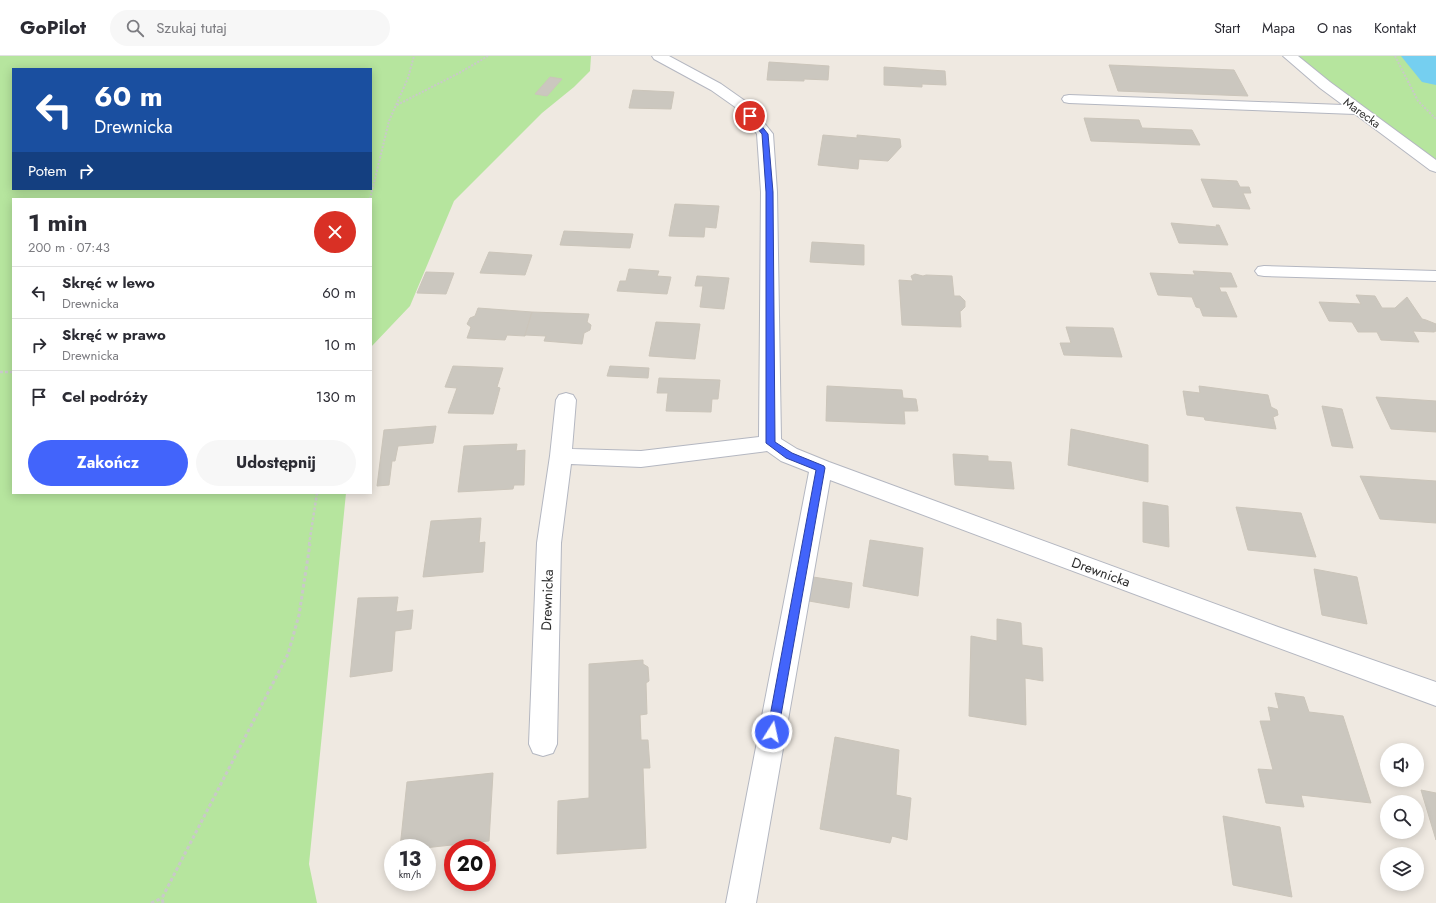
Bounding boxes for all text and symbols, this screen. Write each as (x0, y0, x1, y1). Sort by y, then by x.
search box (110, 10, 390, 46)
text: GoPilot (20, 14, 86, 41)
icon: search (124, 17, 146, 39)
text: Szukaj tutaj (156, 17, 227, 39)
text: Start (1214, 18, 1240, 38)
text: Mapa (1262, 18, 1295, 38)
text: O nas (1317, 18, 1352, 38)
text: Kontakt (1374, 18, 1416, 38)
text: 60 m (94, 76, 163, 117)
icon: left (28, 84, 80, 136)
street label: Marecka (1340, 93, 1385, 133)
pin (733, 99, 767, 133)
icon: arrive (739, 105, 761, 127)
text: Drewnicka (94, 114, 173, 140)
text: Potem (28, 160, 67, 182)
icon: right (75, 160, 97, 182)
text: 1 min (28, 205, 88, 240)
button: close (314, 211, 356, 253)
text: 200 m · 07:43 (28, 238, 110, 257)
text: Skręć w lewo (62, 272, 155, 294)
icon: left (28, 282, 50, 304)
text: 60 m (322, 282, 356, 304)
text: Drewnicka (62, 294, 119, 313)
text: Skręć w prawo (62, 324, 166, 346)
icon: right (28, 334, 50, 356)
text: 10 m (324, 334, 356, 356)
text: Drewnicka (62, 346, 119, 365)
icon: arrive (28, 386, 50, 408)
text: Cel podróży (62, 386, 147, 408)
text: 130 m (316, 386, 356, 408)
button: Zakończ (28, 440, 188, 486)
button: Udostępnij (196, 440, 356, 486)
street label: Drewnicka (1069, 552, 1133, 592)
street label: Drewnicka (536, 569, 558, 631)
position arrow (751, 711, 793, 753)
map controls (1380, 743, 1424, 891)
button: sound (1380, 743, 1424, 787)
button: search (1380, 795, 1424, 839)
speed limit sign: 20 (444, 839, 496, 891)
text: 13 (399, 845, 421, 874)
button: layers (1380, 847, 1424, 891)
text: km/h (399, 867, 421, 882)

